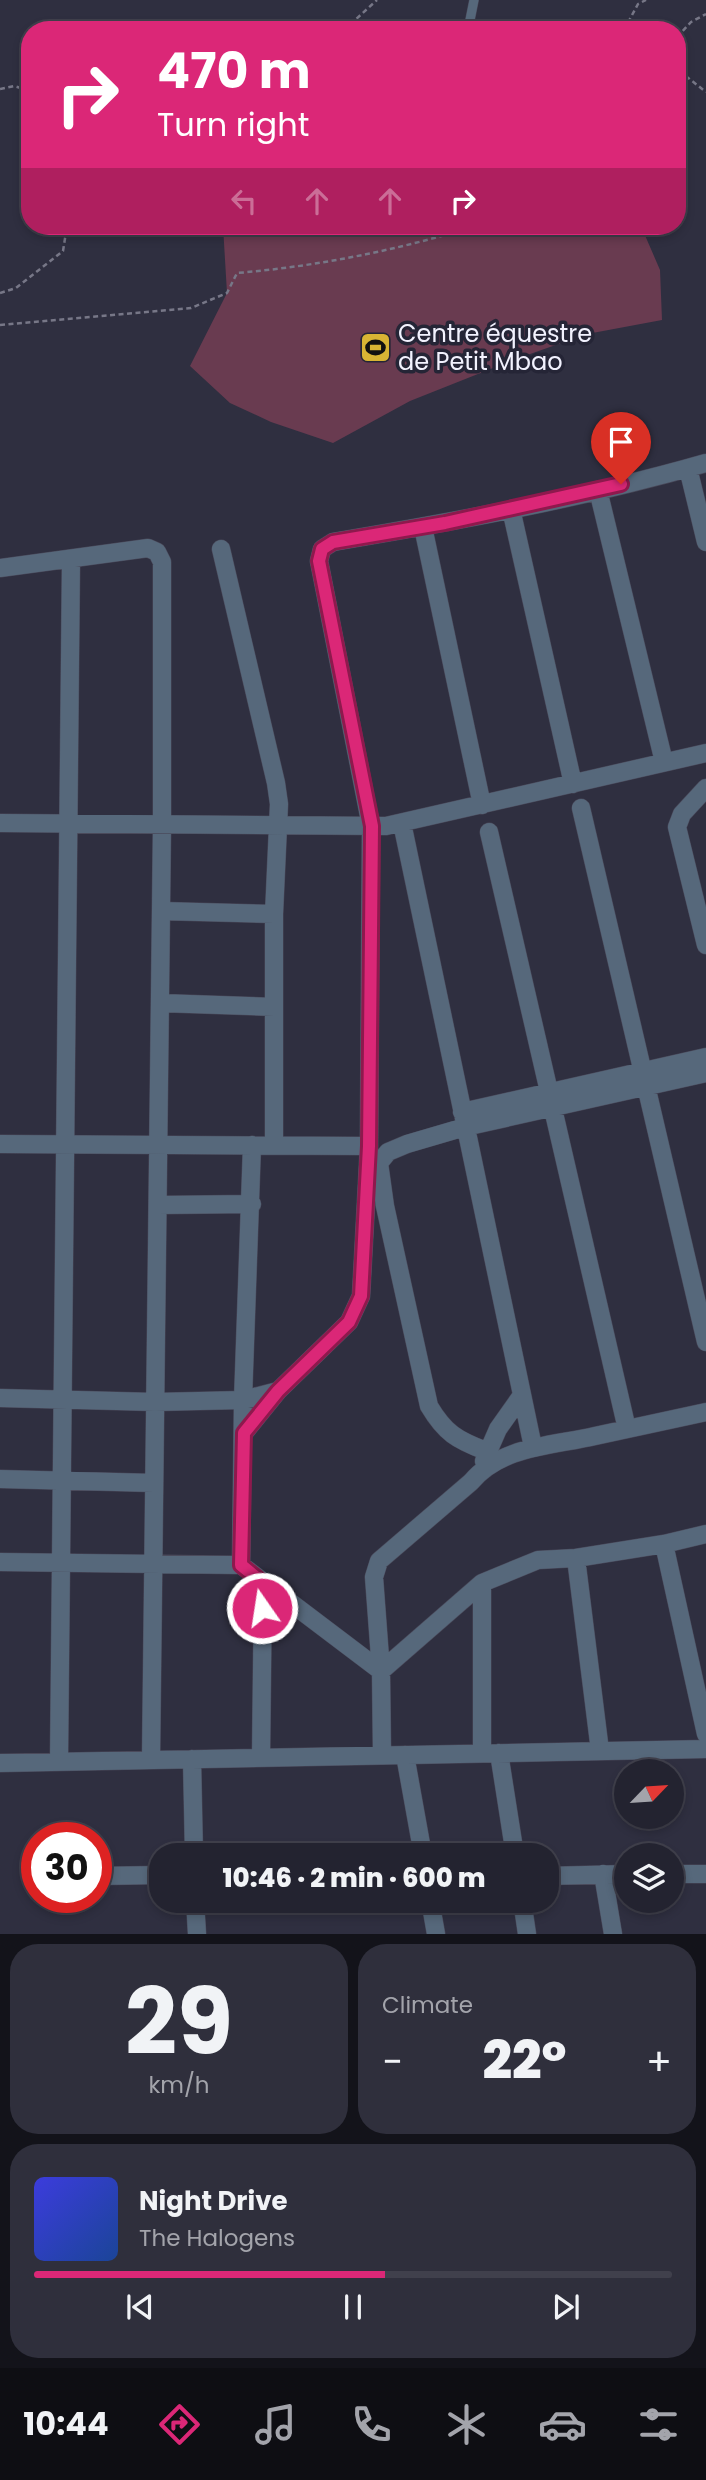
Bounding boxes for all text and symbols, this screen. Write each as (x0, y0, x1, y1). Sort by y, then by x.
text: 470 m (157, 37, 311, 105)
icon: right (42, 49, 133, 140)
text: Turn right (157, 102, 309, 147)
icon: left (225, 182, 263, 220)
icon: ahead (298, 182, 336, 220)
icon: ahead (371, 182, 409, 220)
icon: right (444, 182, 482, 220)
place label: Centre équestre de Petit Mbao (398, 317, 592, 378)
sports icon: Centre équestre de Petit Mbao (358, 330, 392, 364)
pin (591, 412, 651, 484)
icon: arrive (602, 423, 640, 461)
position arrow (225, 1571, 299, 1645)
north arrow (614, 1759, 684, 1829)
map controls (614, 1759, 684, 1913)
speed limit sign: 30 (21, 1822, 112, 1913)
button: layers (614, 1843, 684, 1913)
text: 10:46 · 2 min · 600 m (223, 1860, 485, 1896)
text: 29 (125, 1958, 233, 2086)
text: Climate (382, 1989, 473, 2021)
text: 22° (482, 2024, 567, 2097)
text: − (382, 2035, 403, 2088)
text: + (646, 2035, 672, 2088)
text: km/h (148, 2069, 210, 2101)
text: Night Drive (139, 2183, 287, 2219)
text: The Halogens (139, 2222, 295, 2254)
icon: previous (121, 2288, 159, 2326)
icon: pause (334, 2288, 372, 2326)
icon: next (547, 2288, 585, 2326)
icon: directions (155, 2400, 204, 2449)
icon: music (251, 2400, 300, 2449)
icon: phone (347, 2400, 396, 2449)
icon: climate (442, 2400, 491, 2449)
icon: car (538, 2400, 587, 2449)
icon: filters (634, 2400, 683, 2449)
text: 10:44 (23, 2401, 109, 2446)

